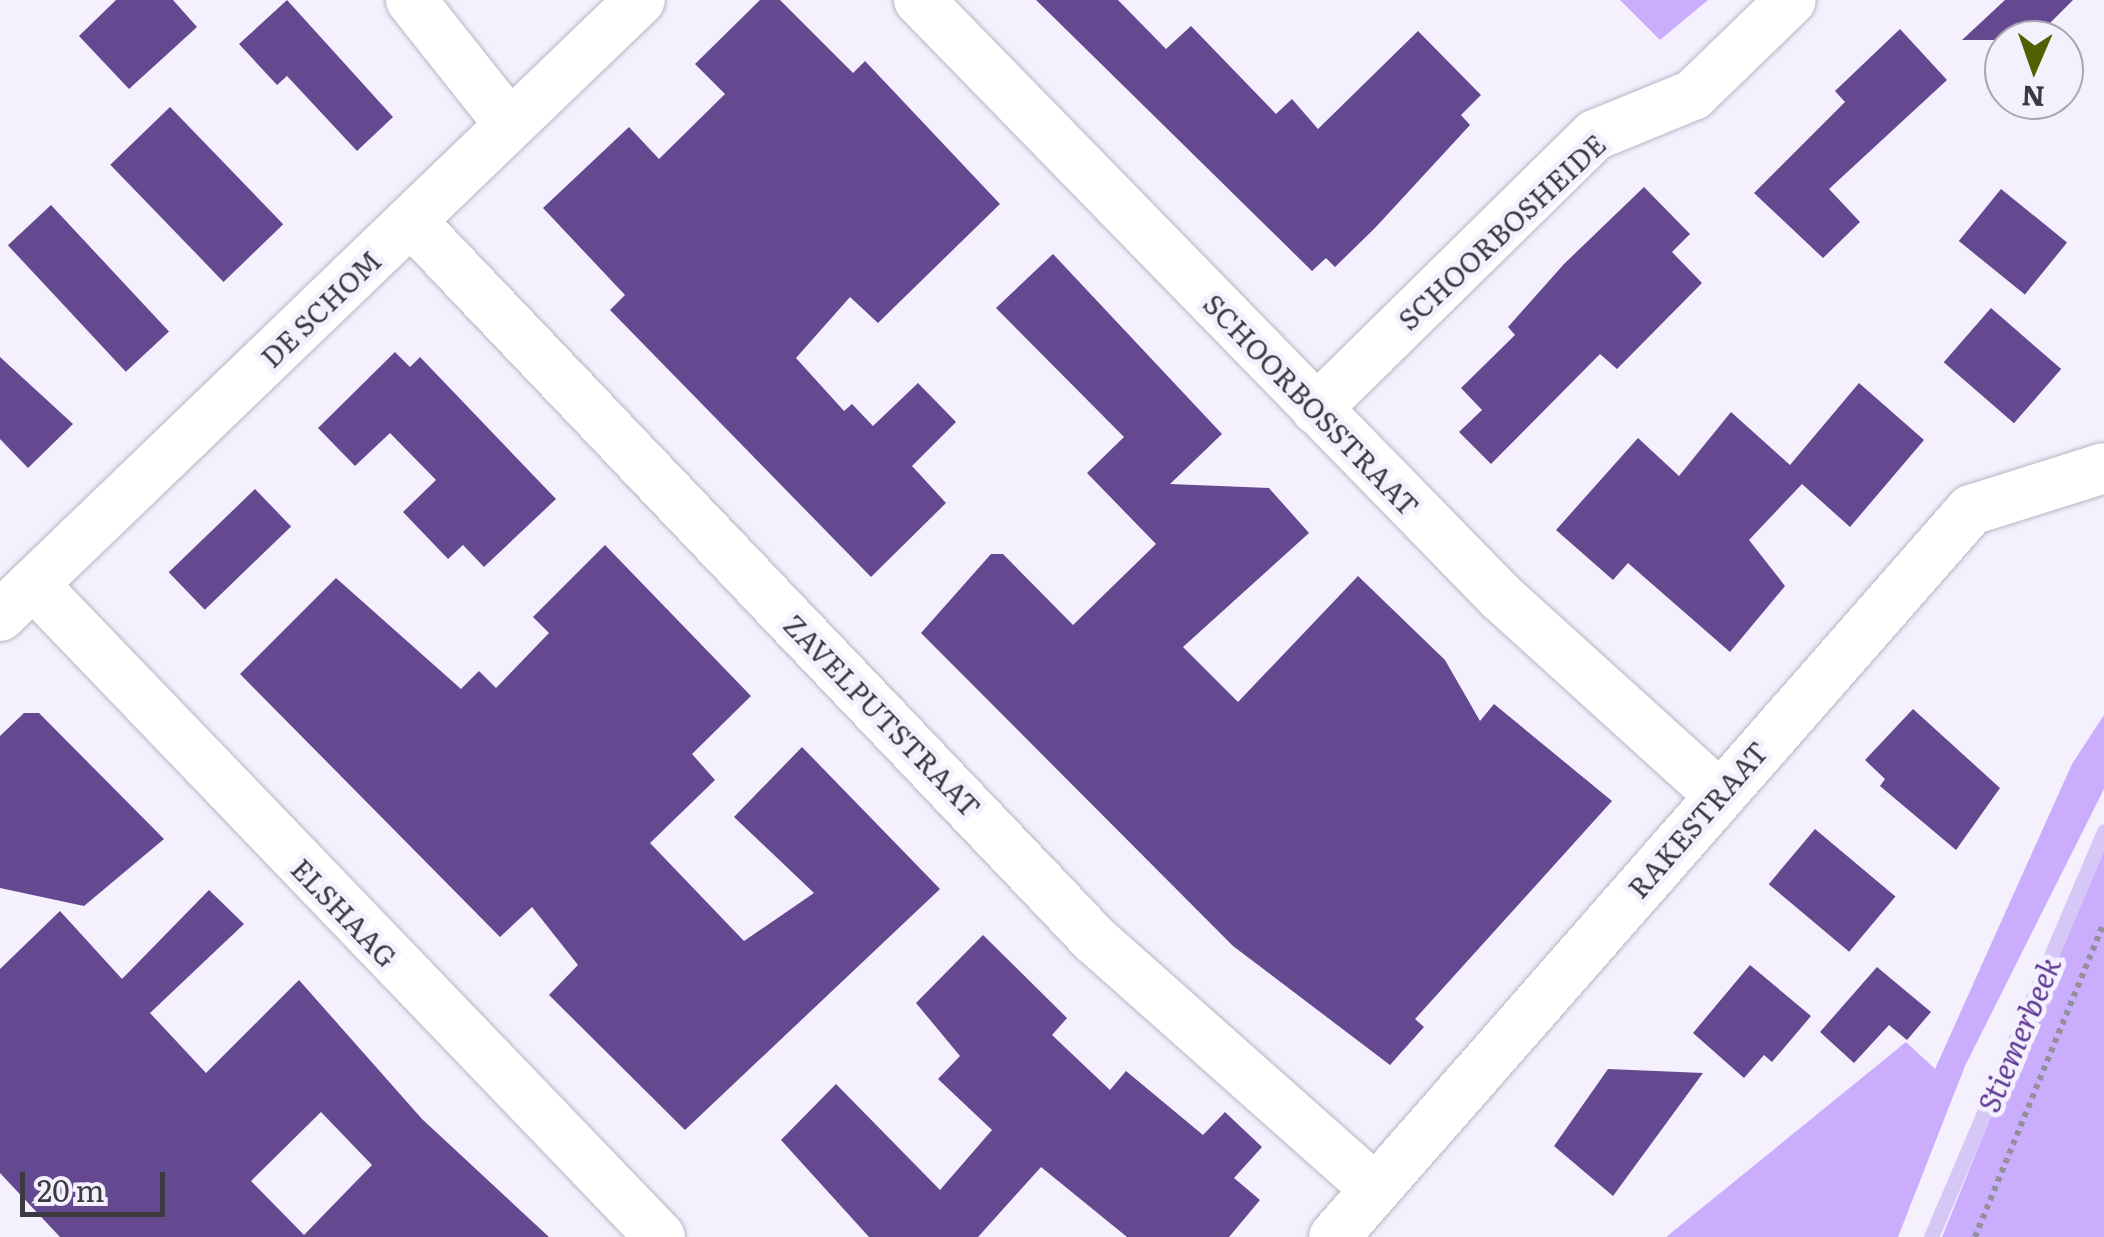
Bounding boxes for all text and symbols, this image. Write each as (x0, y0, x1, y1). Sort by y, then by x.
north arrow (1984, 20, 2084, 120)
text: N (2021, 77, 2045, 119)
street label: SCHOORBOSHEIDE (1390, 126, 1612, 336)
street label: DE SCHOM (253, 243, 387, 373)
street label: SCHOORBOSSTRAAT (1197, 286, 1427, 522)
street label: ZAVELPUTSTRAAT (778, 607, 988, 823)
street label: RAKESTRAAT (1620, 734, 1774, 904)
street label: ELSHAAG (285, 851, 405, 973)
water label: Stiemerbeek (1969, 951, 2067, 1117)
scale bar (25, 1152, 170, 1214)
text: 20 m (37, 1167, 105, 1211)

